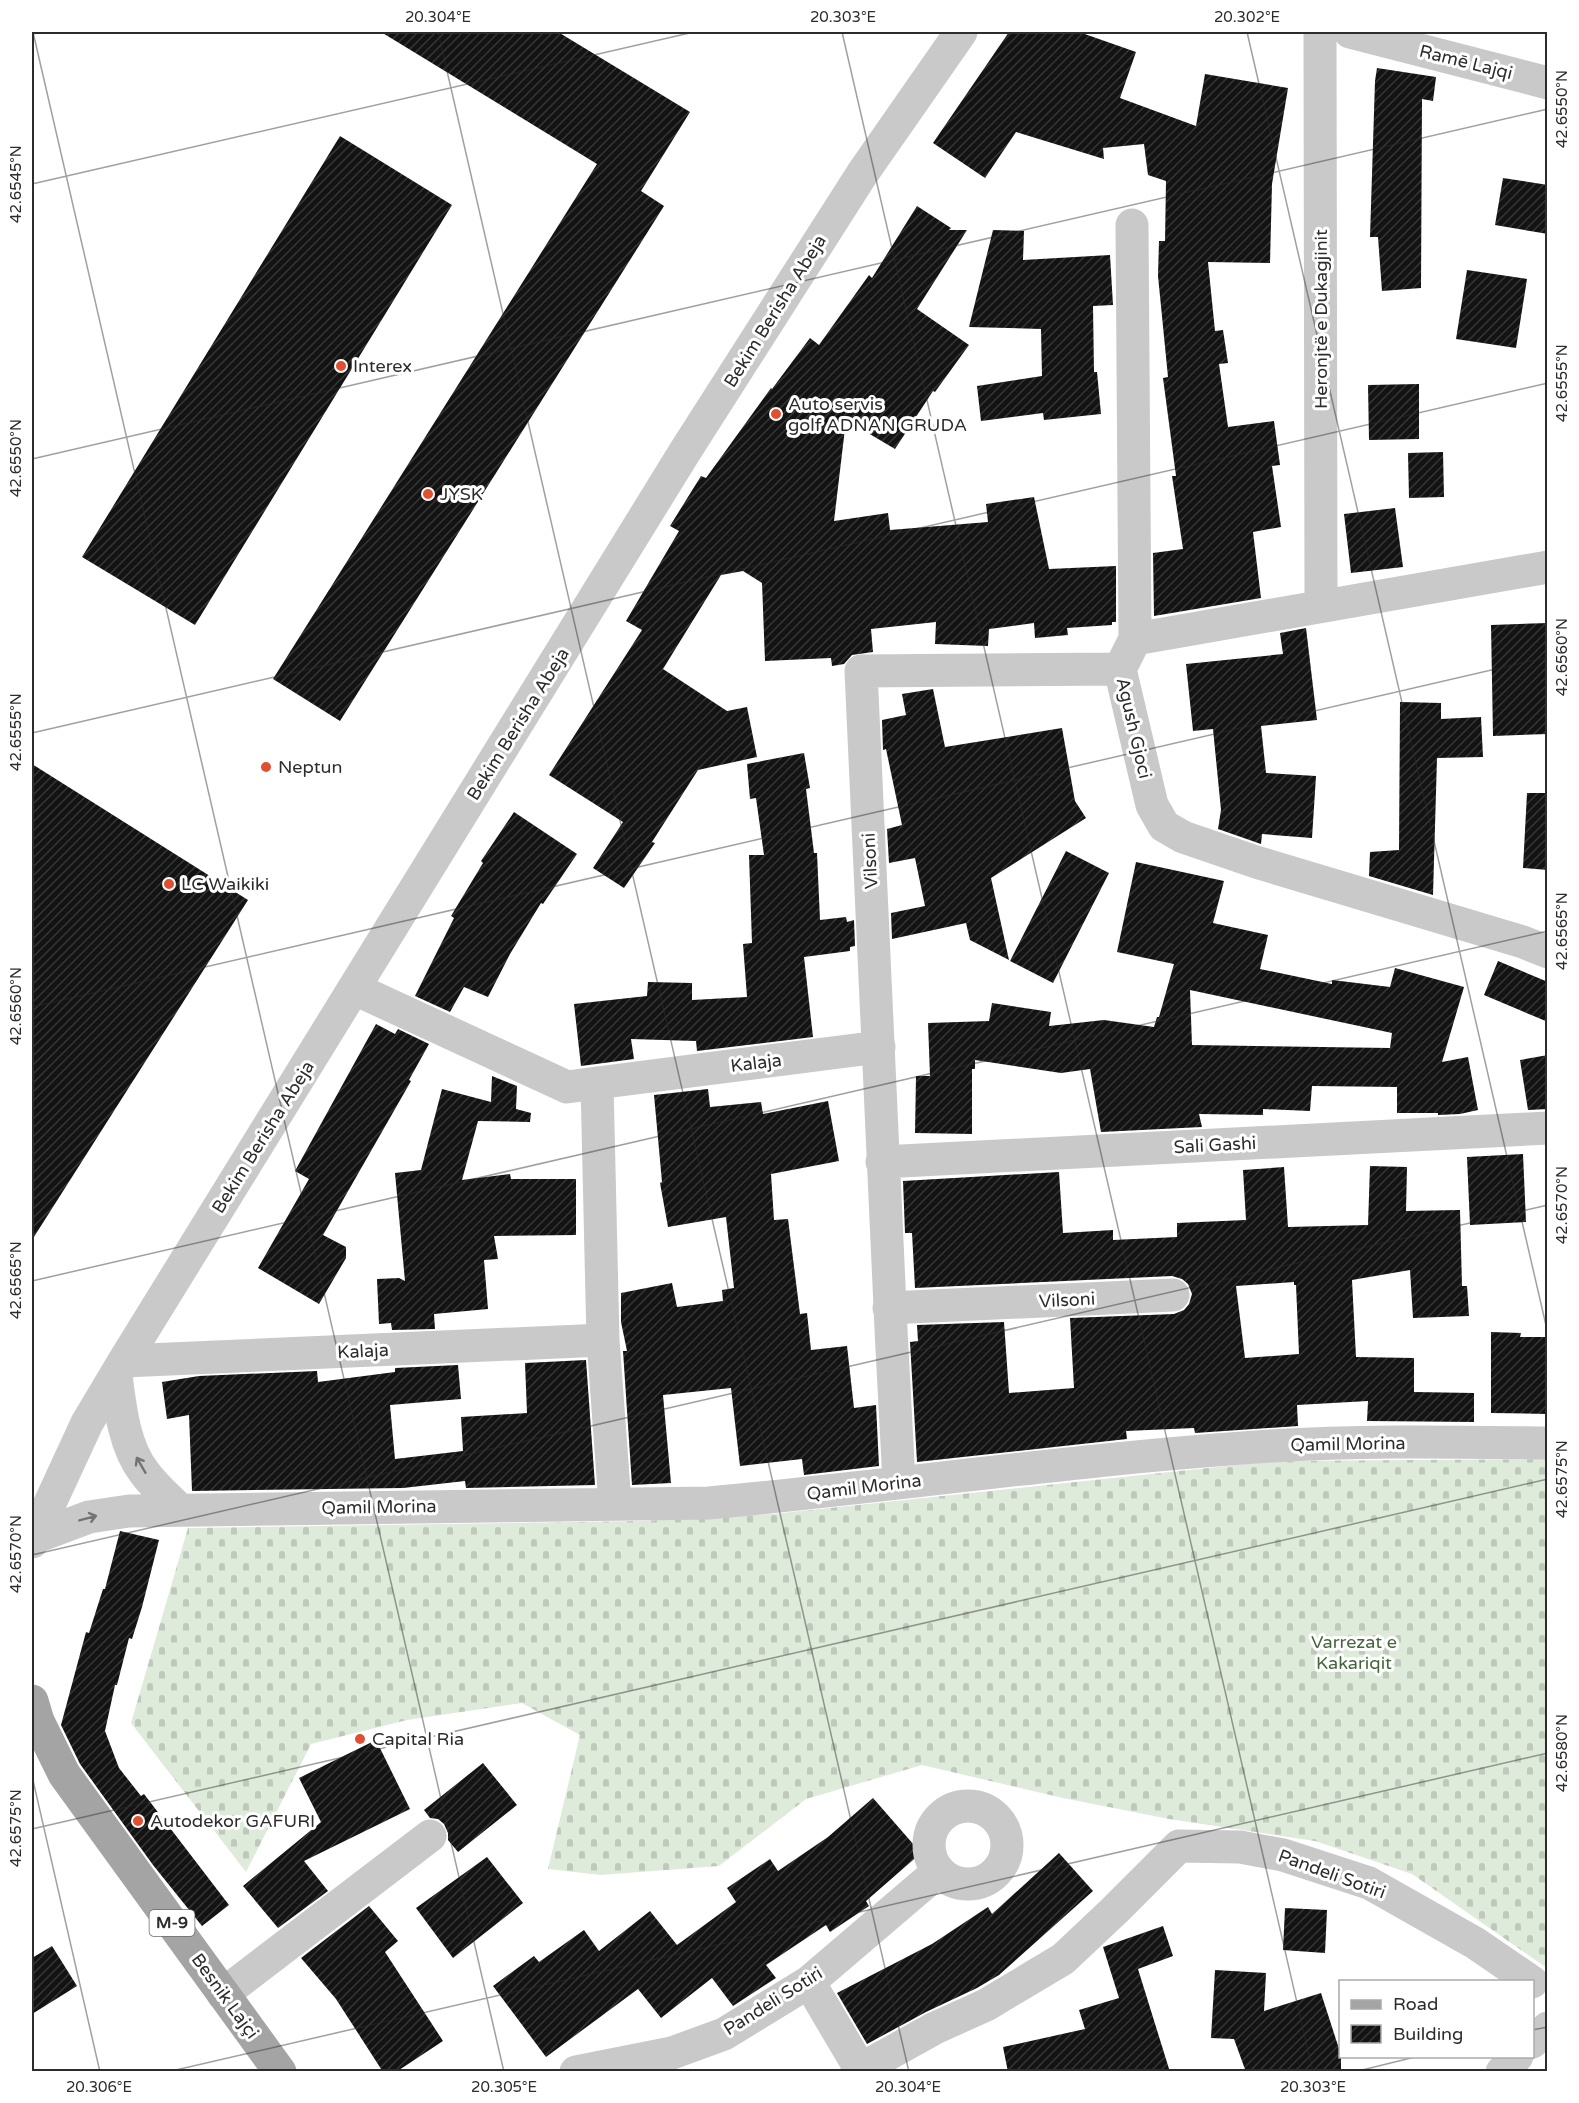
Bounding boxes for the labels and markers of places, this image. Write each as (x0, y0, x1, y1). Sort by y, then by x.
place label: Interex (353, 355, 412, 377)
marker: Interex (334, 359, 348, 373)
place label: Auto servis golf ADNAN GRUDA (788, 393, 967, 436)
marker: Auto servis golf ADNAN GRUDA (769, 407, 783, 421)
place label: JYSK (440, 483, 483, 505)
marker: JYSK (421, 487, 435, 501)
place label: Neptun (278, 756, 342, 778)
marker: Neptun (259, 760, 273, 774)
place label: LC Waikiki (181, 873, 269, 895)
marker: LC Waikiki (162, 877, 176, 891)
place label: Capital Ria (372, 1728, 464, 1750)
marker: Capital Ria (353, 1732, 367, 1746)
place label: Autodekor GAFURI (150, 1810, 315, 1832)
marker: Autodekor GAFURI (131, 1814, 145, 1828)

